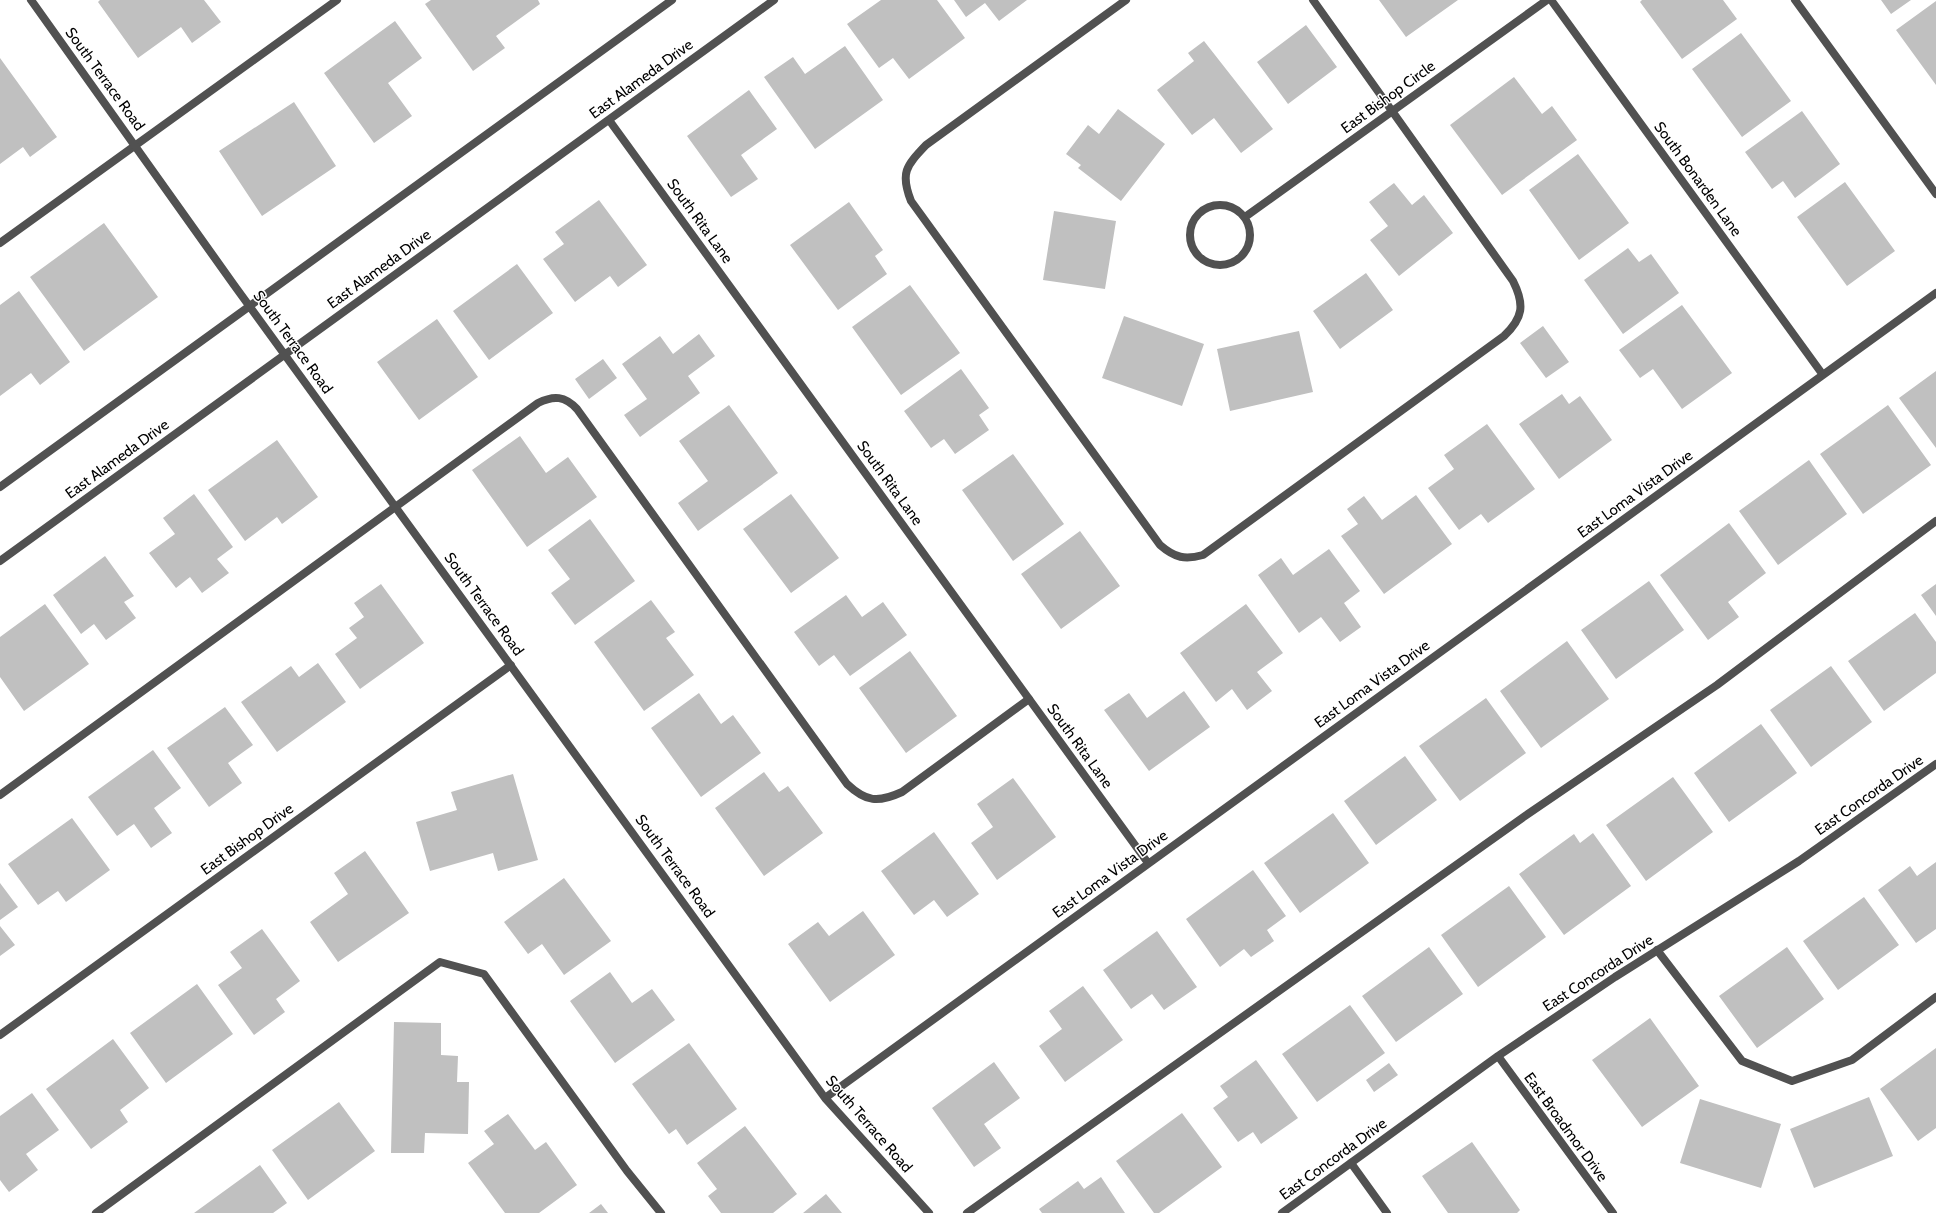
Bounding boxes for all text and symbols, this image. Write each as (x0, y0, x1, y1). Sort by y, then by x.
street label: South Terrace Road (62, 24, 148, 134)
street label: East Alameda Drive (586, 35, 696, 123)
street label: East Bishop Circle (1337, 57, 1439, 137)
street label: South Bonarden Lane (1650, 118, 1746, 240)
street label: South Rita Lane (663, 175, 737, 267)
street label: East Alameda Drive (324, 225, 434, 313)
street label: South Terrace Road (250, 287, 336, 397)
street label: East Alameda Drive (62, 415, 172, 503)
street label: South Rita Lane (853, 437, 927, 529)
street label: East Loma Vista Drive (1574, 446, 1696, 542)
street label: South Terrace Road (441, 549, 527, 659)
street label: East Loma Vista Drive (1311, 636, 1433, 732)
street label: South Rita Lane (1043, 700, 1117, 792)
street label: East Concorda Drive (1811, 751, 1927, 839)
street label: East Bishop Drive (197, 799, 297, 879)
street label: South Terrace Road (632, 811, 718, 921)
street label: East Loma Vista Drive (1049, 826, 1171, 922)
street label: East Concorda Drive (1539, 930, 1657, 1015)
street label: East Broadmor Drive (1520, 1069, 1612, 1185)
street label: South Terrace Road (822, 1072, 916, 1176)
street label: East Concorda Drive (1276, 1114, 1390, 1204)

